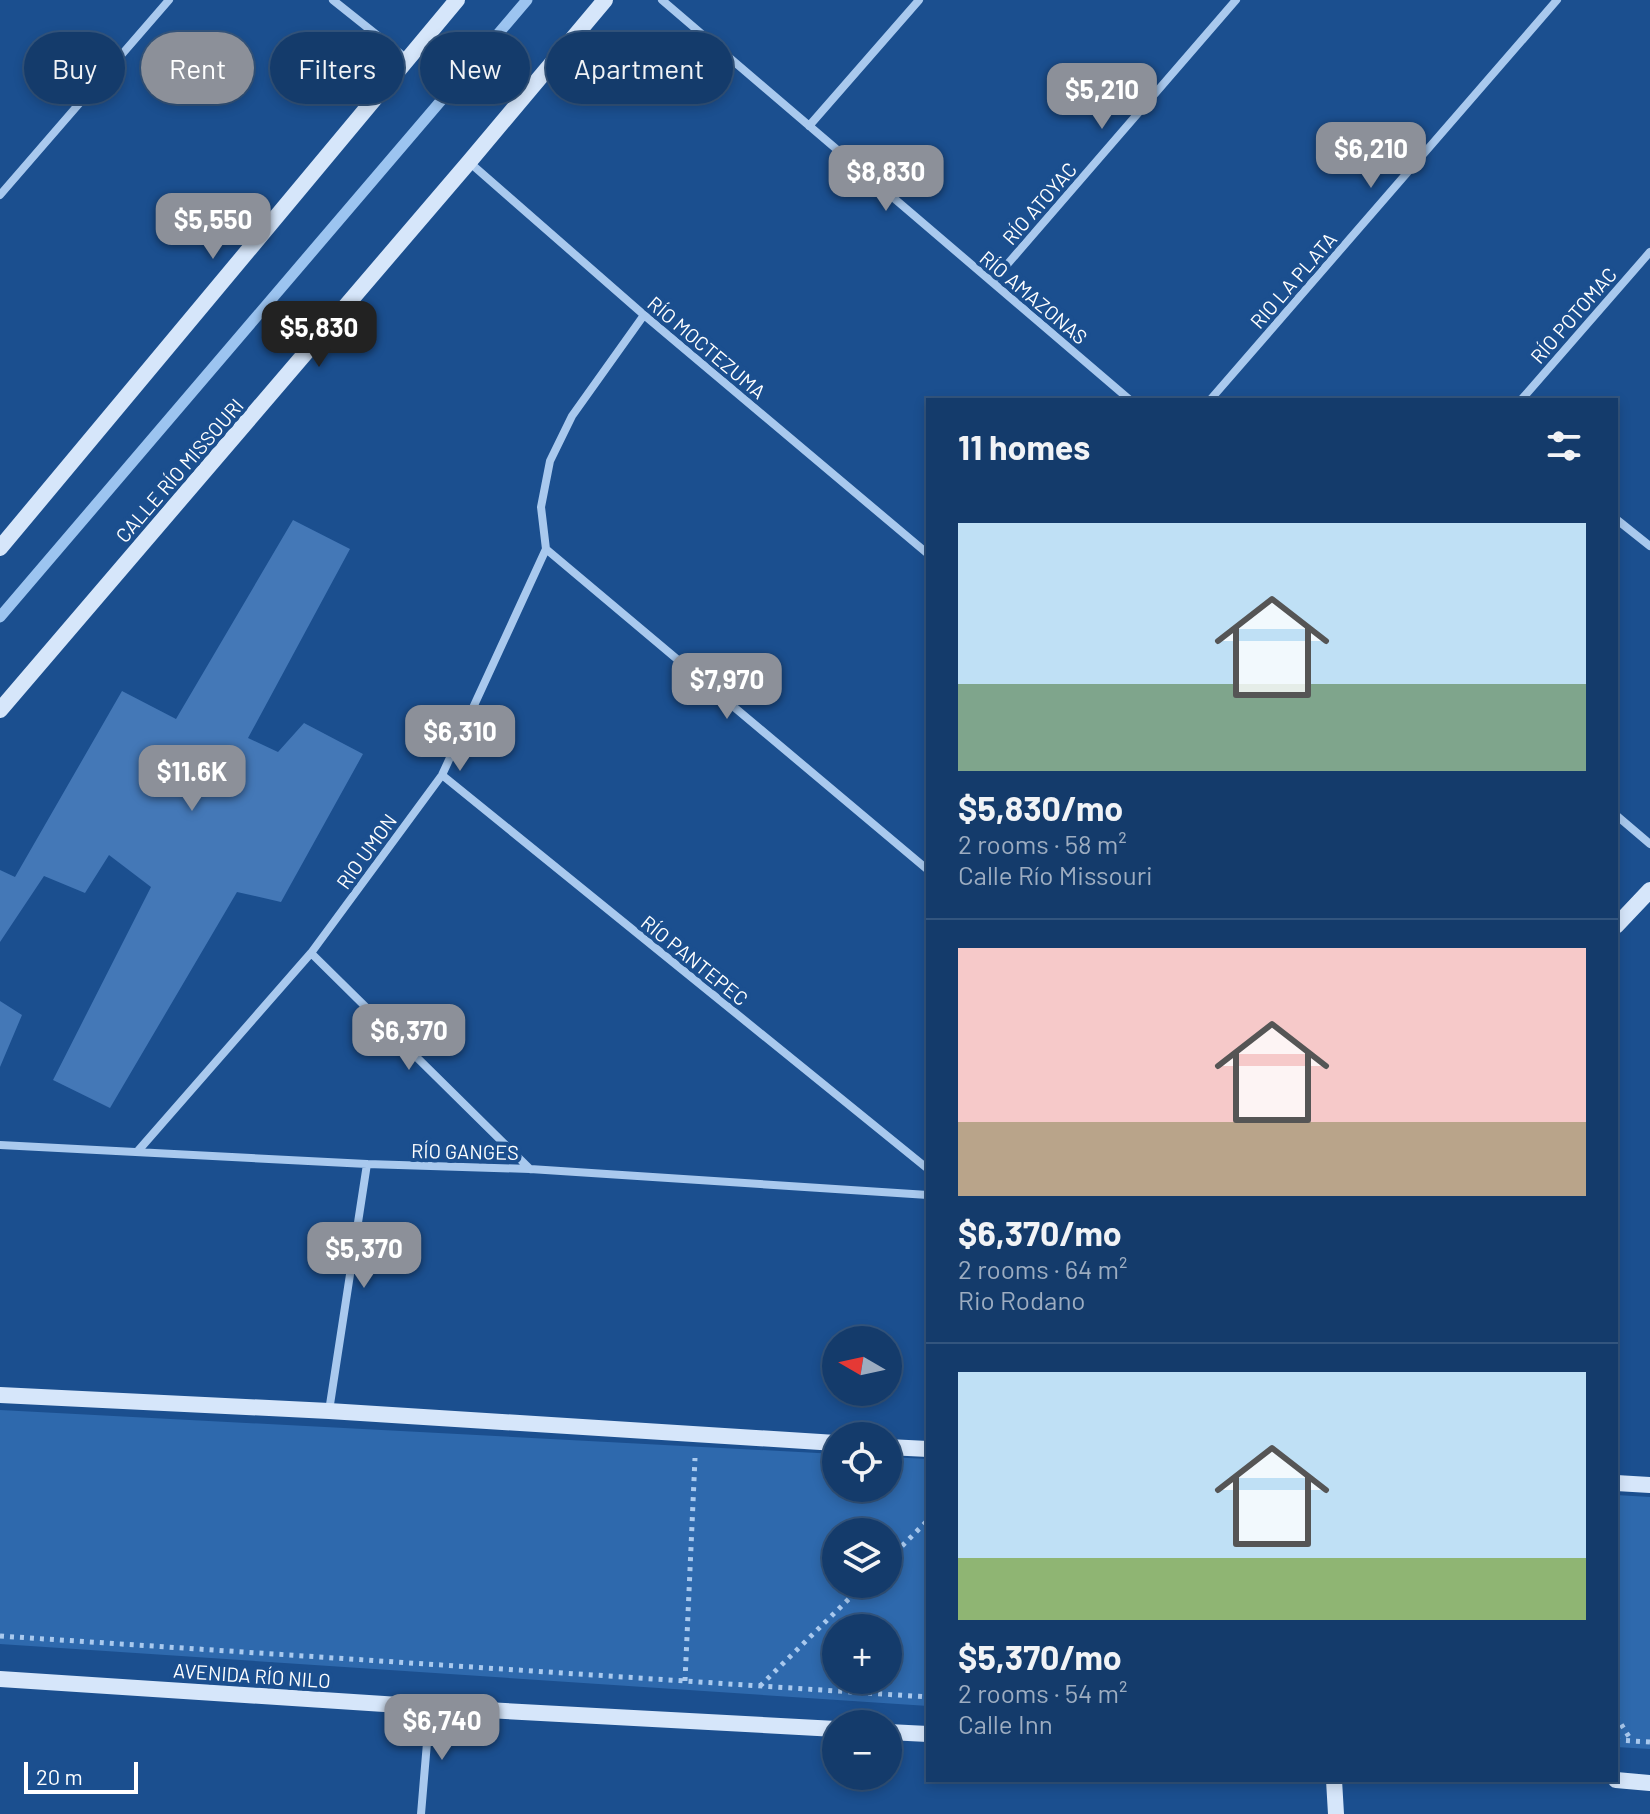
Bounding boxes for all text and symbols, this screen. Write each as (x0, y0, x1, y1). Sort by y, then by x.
chip: Buy (24, 32, 125, 104)
chip: Rent (141, 32, 254, 104)
chip: Filters (270, 32, 404, 104)
chip: New (420, 32, 530, 104)
chip: Apartment (546, 32, 733, 104)
pin: $5,210 (1037, 63, 1167, 131)
text: $5,210 (1065, 73, 1139, 104)
pin: $6,210 (1306, 122, 1436, 190)
text: $6,210 (1334, 132, 1408, 163)
pin: $8,830 (821, 145, 951, 213)
text: $8,830 (847, 155, 925, 186)
street label: RÍO ATOYAC (997, 157, 1081, 249)
pin: $5,550 (148, 193, 278, 261)
text: $5,550 (174, 203, 252, 234)
street label: RIO LA PLATA (1245, 227, 1341, 333)
street label: RÍO AMAZONAS (975, 245, 1093, 349)
street label: RÍO POTOMAC (1525, 262, 1621, 368)
street label: RÍO MOCTEZUMA (643, 291, 771, 403)
pin: $5,830 (254, 301, 384, 369)
text: $5,830 (280, 311, 358, 342)
street label: CALLE RÍO MISSOURI (110, 393, 248, 547)
icon: filters (1542, 424, 1586, 468)
text: 11 homes (958, 426, 1090, 467)
icon: home (1200, 575, 1344, 719)
pin: $7,970 (662, 653, 792, 721)
text: $7,970 (690, 663, 764, 694)
pin: $6,310 (395, 705, 525, 773)
text: $6,310 (423, 715, 497, 746)
pin: $11.6K (127, 745, 257, 813)
text: $11.6K (157, 755, 227, 786)
text: $5,830/mo (958, 787, 1123, 828)
street label: RIO UMON (331, 809, 401, 893)
text: 2 rooms · 58 m² (958, 828, 1127, 859)
text: Calle Río Missouri (958, 859, 1153, 890)
street label: RÍO PANTEPEC (637, 910, 753, 1010)
icon: home (1200, 1000, 1344, 1144)
pin: $6,370 (344, 1004, 474, 1072)
text: $6,370 (370, 1014, 448, 1045)
street label: RÍO GANGES (411, 1138, 519, 1164)
text: $6,370/mo (958, 1212, 1122, 1253)
pin: $5,370 (299, 1222, 429, 1290)
text: $5,370 (325, 1232, 403, 1263)
text: 2 rooms · 64 m² (958, 1253, 1128, 1284)
text: Rio Rodano (958, 1284, 1085, 1315)
north arrow (822, 1326, 902, 1406)
map controls (822, 1326, 902, 1790)
button: locate (822, 1422, 902, 1502)
icon: home (1200, 1424, 1344, 1568)
button: layers (822, 1518, 902, 1598)
button: + (822, 1614, 902, 1694)
text: $5,370/mo (958, 1636, 1122, 1677)
street label: AVENIDA RÍO NILO (172, 1658, 332, 1692)
text: 2 rooms · 54 m² (958, 1677, 1128, 1708)
pin: $6,740 (377, 1694, 507, 1762)
text: $6,740 (402, 1704, 482, 1735)
text: Calle Inn (958, 1708, 1053, 1739)
button: − (822, 1710, 902, 1790)
scale bar (24, 1758, 138, 1794)
text: 20 m (36, 1763, 83, 1789)

